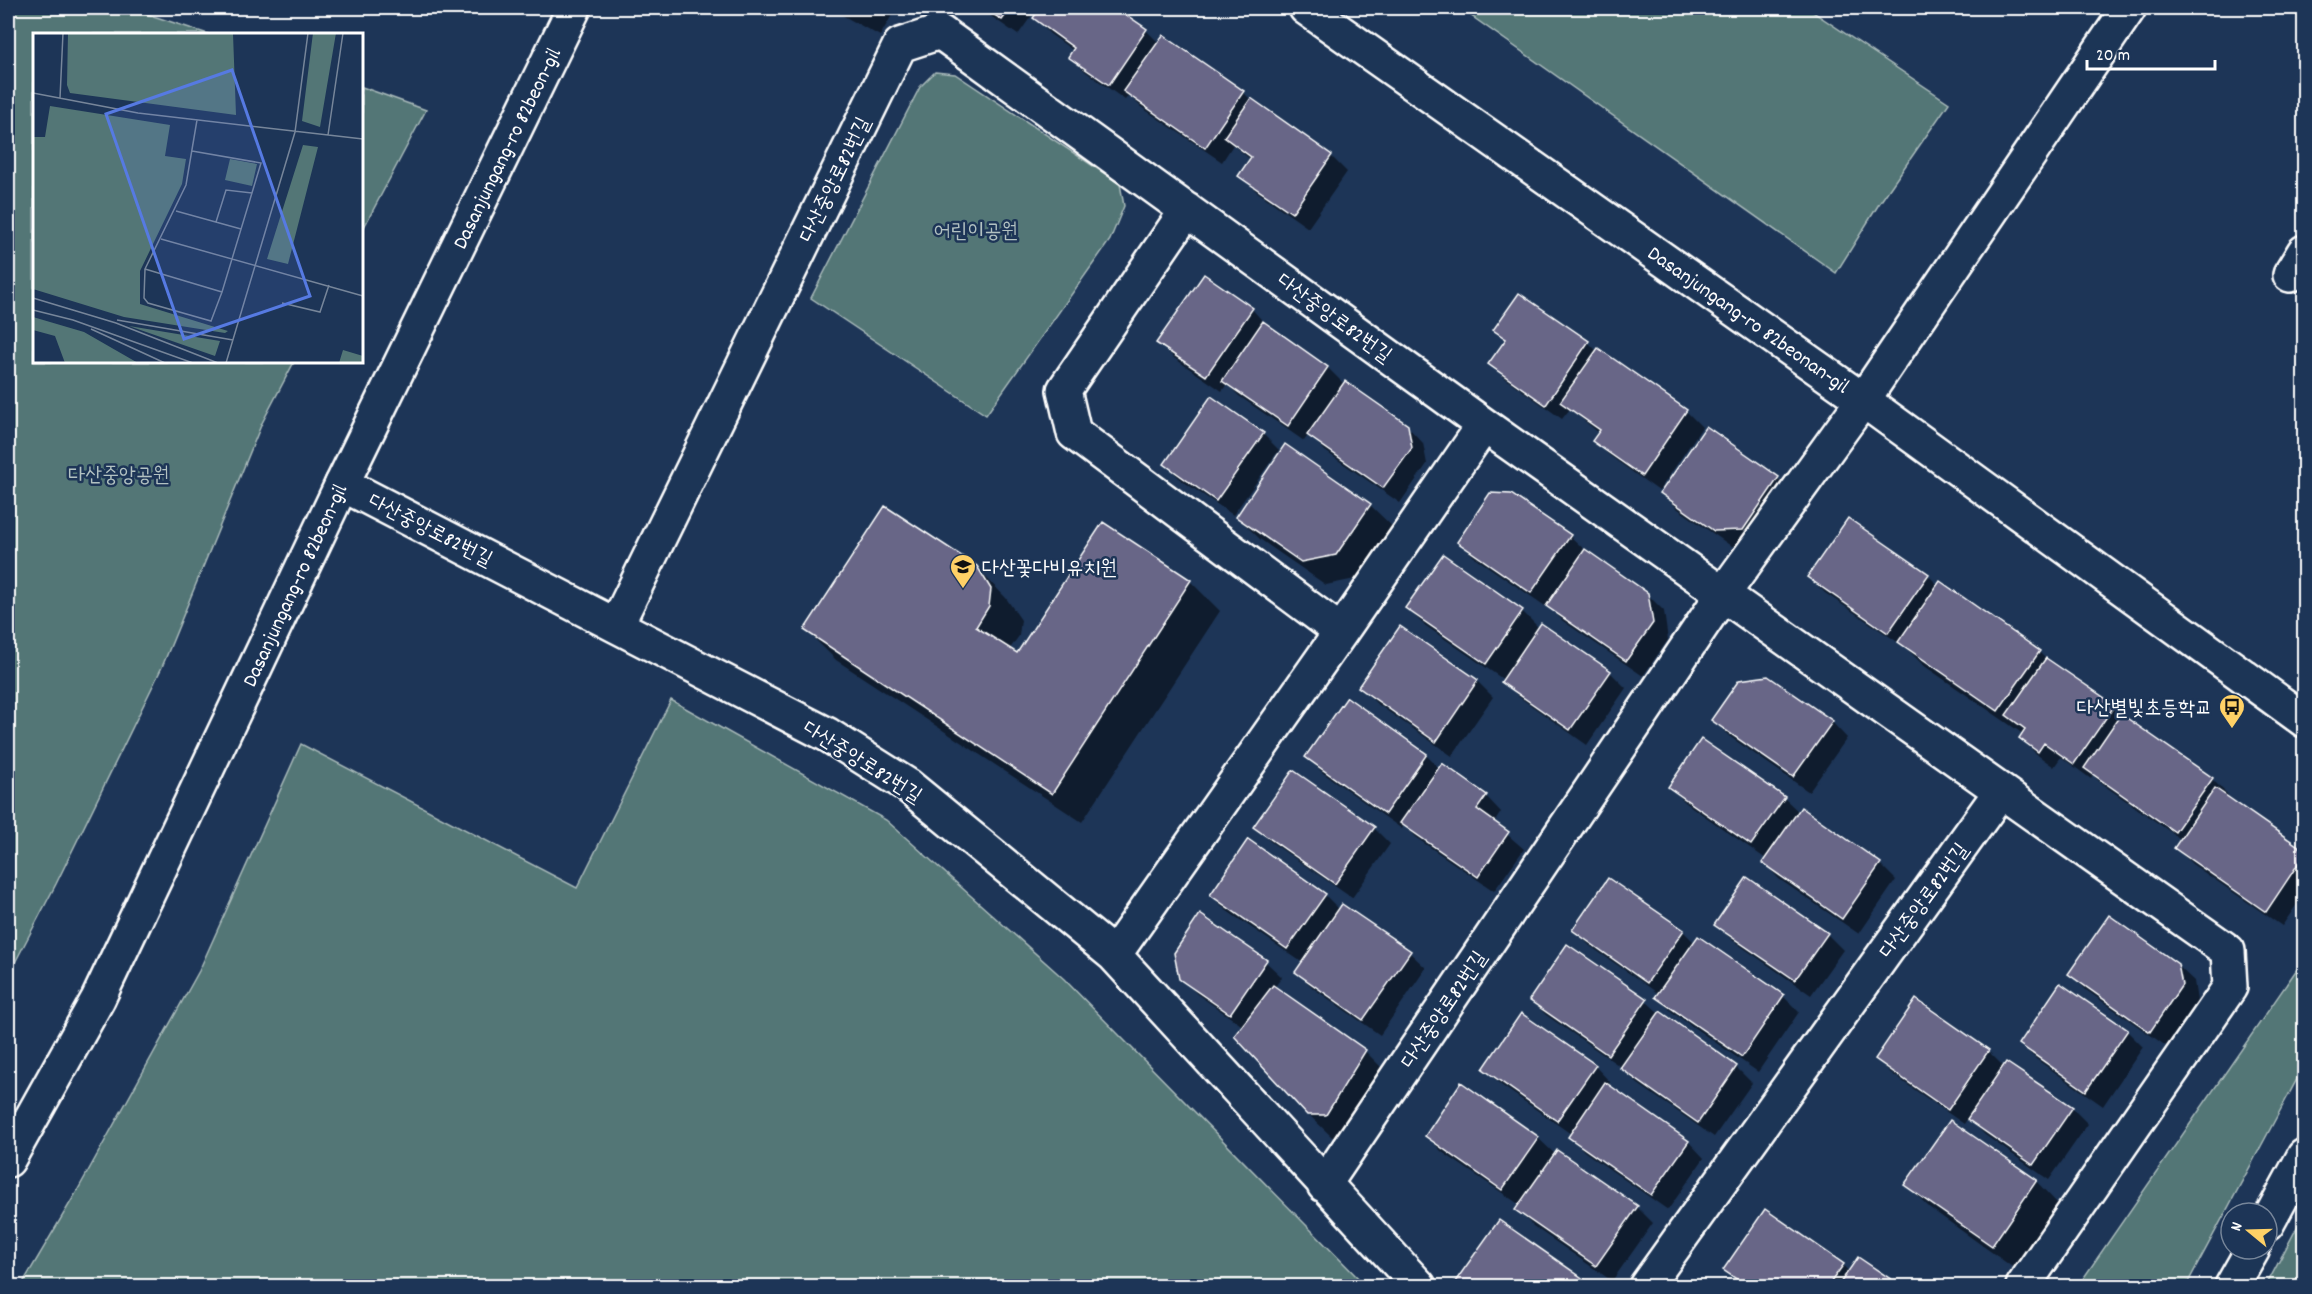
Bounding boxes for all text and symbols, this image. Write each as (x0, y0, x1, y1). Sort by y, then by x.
inset map (33, 33, 363, 363)
scale bar (2087, 33, 2214, 71)
street label: Dasanjungang-ro 82beon-gil (447, 44, 571, 255)
text: 20 m (2096, 44, 2130, 69)
street label: 다산중앙로82번길 (793, 113, 880, 248)
park label: 어린이공원 (934, 218, 1018, 248)
street label: Dasanjungang-ro 82beonan-gil (1640, 240, 1854, 403)
street label: 다산중앙로82번길 (1269, 267, 1397, 372)
park label: 다산중앙공원 (68, 462, 170, 492)
street label: Dasanjungang-ro 82beon-gil (237, 480, 357, 693)
street label: 다산중앙로82번길 (362, 487, 497, 576)
school or university icon: 다산꽃다비유치원 (948, 552, 978, 590)
place label: 다산꽃다비유치원 (982, 555, 1117, 585)
bus stop icon: 다산별빛초등학교 (2217, 692, 2247, 730)
place label: 다산별빛초등학교 (2077, 695, 2212, 725)
street label: 다산중앙로82번길 (796, 715, 927, 812)
street label: 다산중앙로82번길 (1873, 838, 1978, 966)
street label: 다산중앙로82번길 (1395, 946, 1496, 1075)
north arrow (2219, 1201, 2279, 1261)
text: N (2225, 1219, 2249, 1234)

